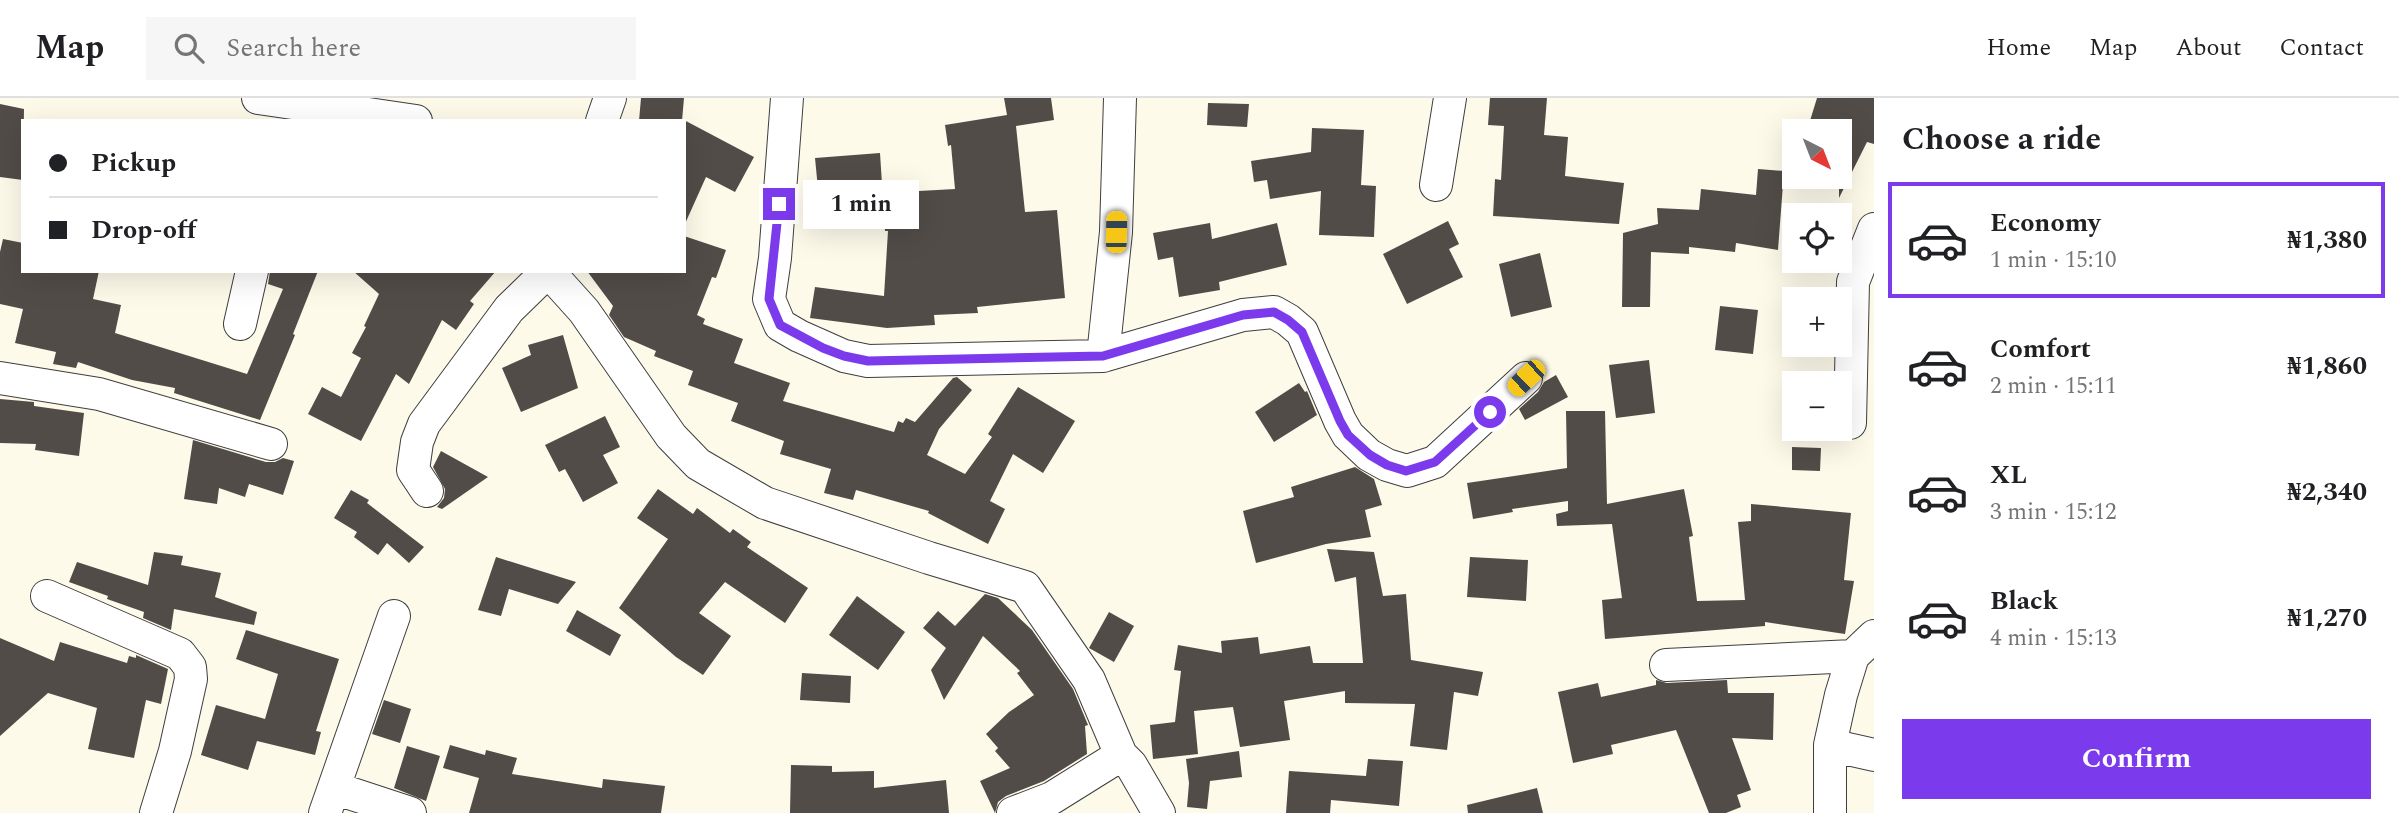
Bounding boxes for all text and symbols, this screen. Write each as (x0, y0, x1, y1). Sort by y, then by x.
search box (146, 17, 636, 80)
text: Map (35, 23, 104, 73)
text: Search here (226, 28, 361, 68)
icon: search (170, 29, 208, 67)
text: Home (1986, 30, 2051, 66)
text: Map (2089, 30, 2137, 66)
text: About (2175, 30, 2241, 66)
text: Contact (2279, 30, 2364, 66)
text: Choose a ride (1902, 115, 2101, 164)
north arrow (1782, 119, 1852, 189)
map controls (1782, 119, 1852, 441)
text: Pickup (91, 143, 176, 183)
callout: 1 min (804, 180, 919, 228)
text: 1 min (830, 187, 892, 222)
route end (763, 188, 795, 220)
button: locate (1782, 203, 1852, 273)
text: Economy (1990, 203, 2100, 243)
icon: car (1906, 209, 1969, 272)
text: Drop-off (91, 210, 196, 250)
car (1106, 211, 1127, 253)
text: ₦1,380 (2287, 220, 2367, 260)
text: 1 min · 15:10 (1990, 243, 2117, 278)
button: + (1782, 287, 1852, 357)
text: Comfort (1990, 329, 2091, 369)
icon: car (1906, 335, 1969, 398)
text: ₦1,860 (2287, 346, 2367, 386)
car (1504, 356, 1549, 400)
text: 2 min · 15:11 (1990, 369, 2117, 404)
button: − (1782, 371, 1852, 441)
route start (1474, 396, 1506, 428)
text: XL (1990, 455, 2027, 495)
icon: car (1906, 461, 1969, 524)
text: ₦2,340 (2287, 472, 2367, 512)
text: 3 min · 15:12 (1990, 495, 2117, 530)
text: Black (1990, 581, 2058, 621)
icon: car (1906, 587, 1969, 650)
text: ₦1,270 (2287, 598, 2367, 638)
text: 4 min · 15:13 (1990, 621, 2117, 656)
button: Confirm (1902, 719, 2371, 799)

